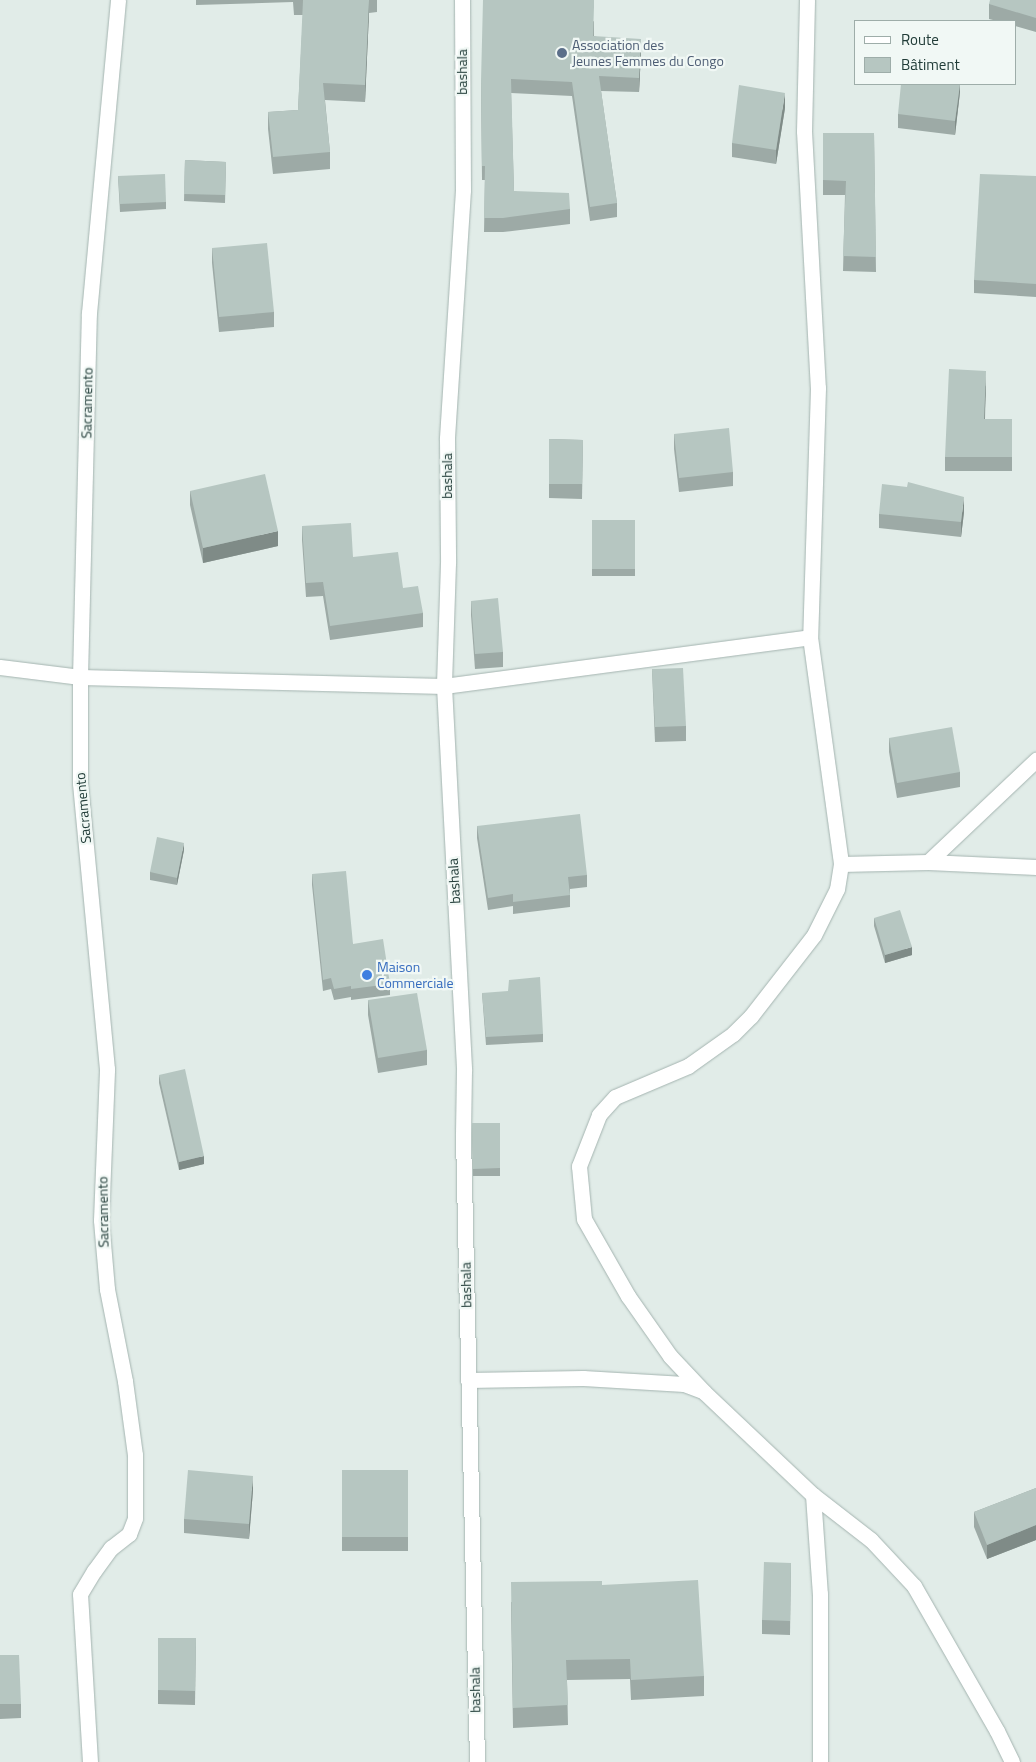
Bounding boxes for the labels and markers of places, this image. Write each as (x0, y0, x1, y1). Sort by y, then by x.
place label: Association des Jeunes Femmes du Congo (572, 37, 724, 70)
marker: Association des Jeunes Femmes du Congo (556, 47, 568, 59)
place label: Maison Commerciale (377, 959, 454, 992)
marker: Maison Commerciale (361, 969, 373, 981)

